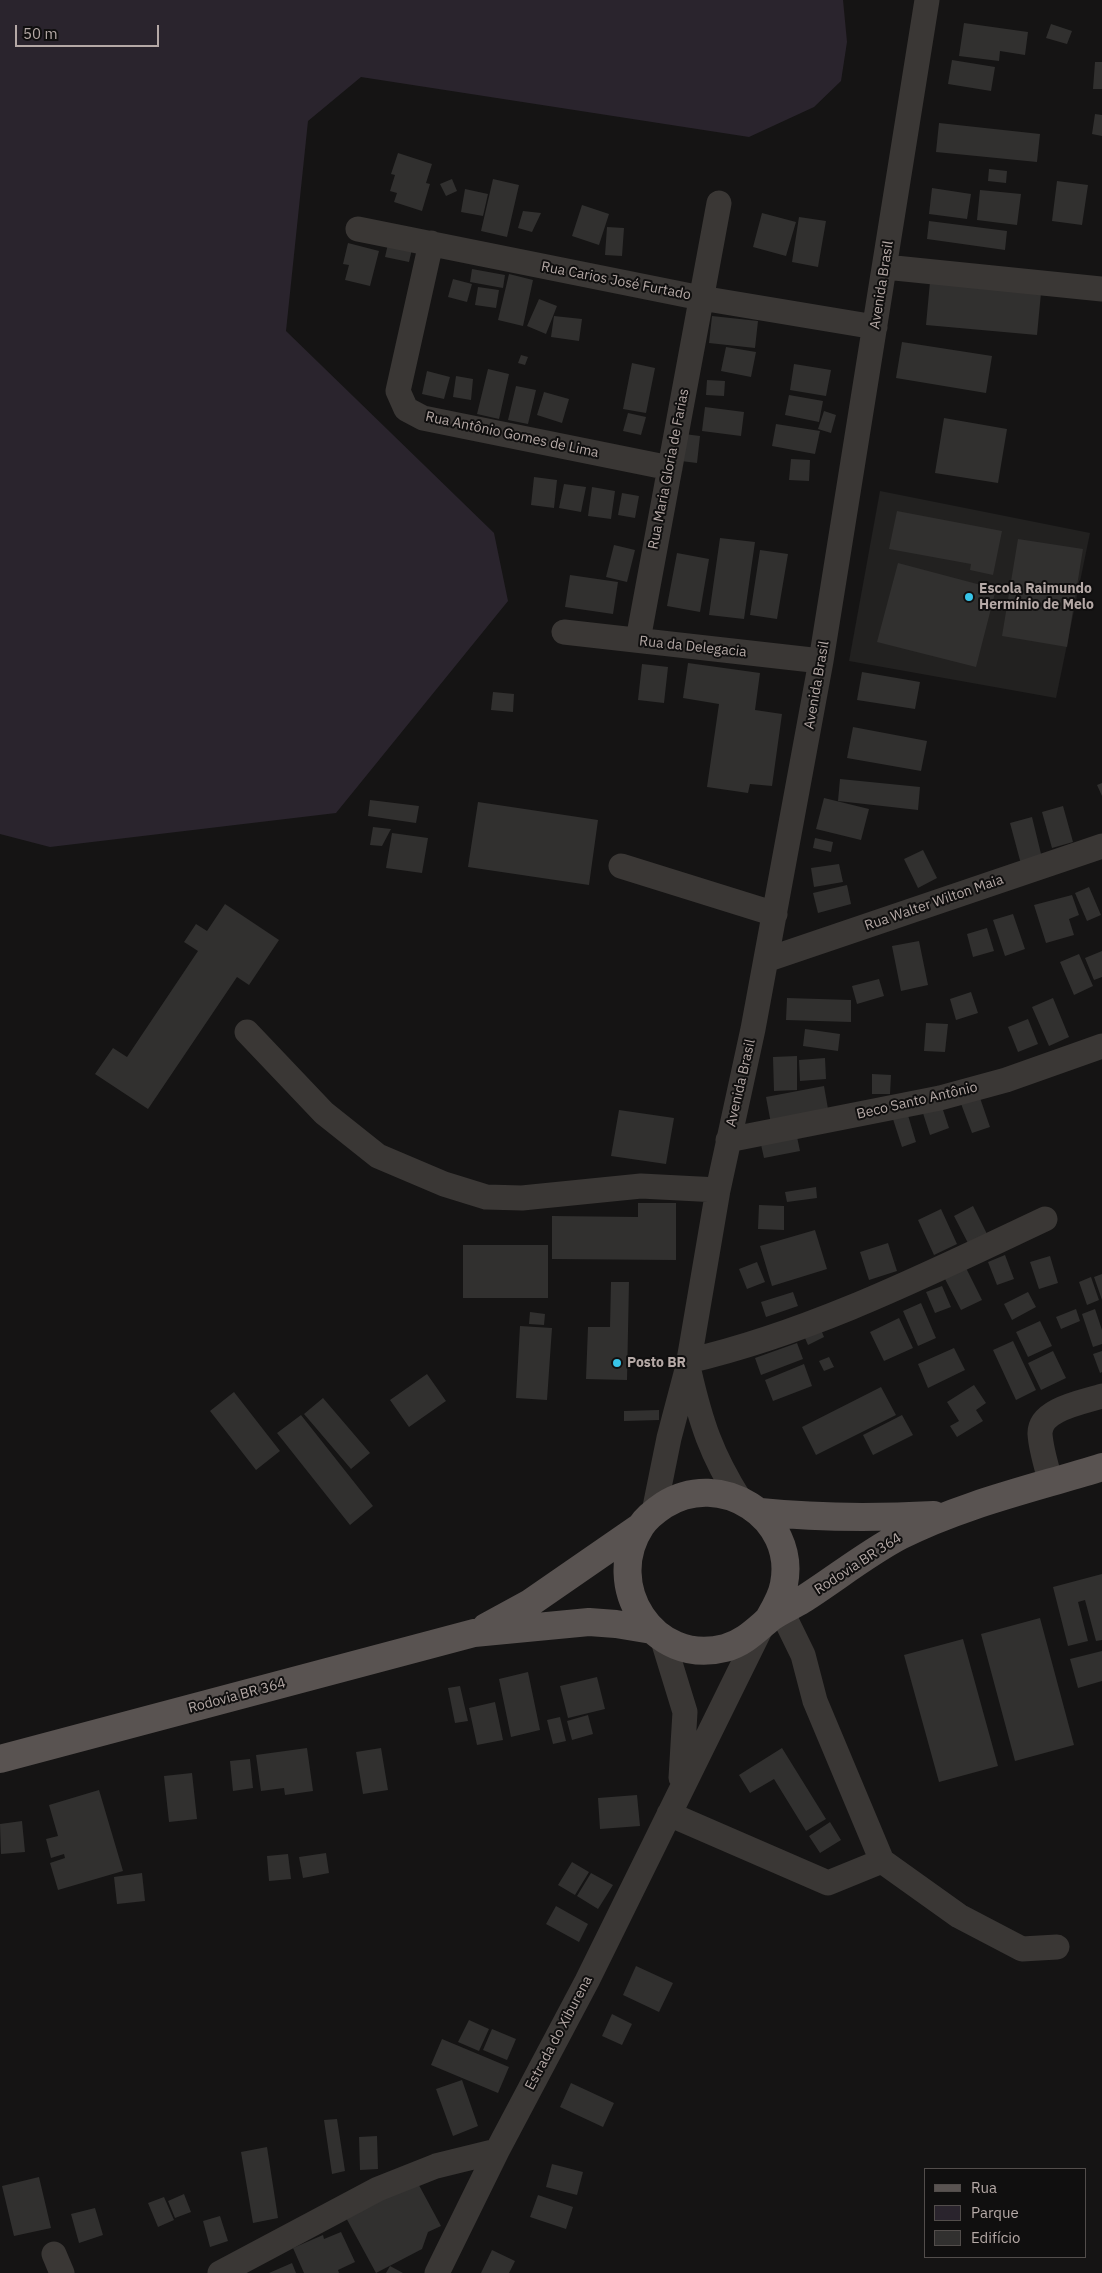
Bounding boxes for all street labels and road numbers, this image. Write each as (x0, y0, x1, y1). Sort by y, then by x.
street label: Avenida Brasil (867, 240, 897, 330)
street label: Rua Carios José Furtado (540, 258, 692, 304)
street label: Rua Maria Gloria de Farias (645, 387, 693, 551)
street label: Rua Antônio Gomes de Lima (424, 408, 600, 462)
street label: Rua da Delegacia (638, 633, 748, 661)
street label: Avenida Brasil (801, 640, 833, 730)
street label: Rua Walter Wilton Maia (862, 871, 1006, 935)
street label: Avenida Brasil (723, 1038, 759, 1128)
street label: Beco Santo Antônio (855, 1079, 979, 1123)
street label: Rodovia BR 364 (811, 1530, 905, 1598)
street label: Rodovia BR 364 (186, 1675, 288, 1717)
street label: Estrada do Xiburena (522, 1973, 596, 2093)

